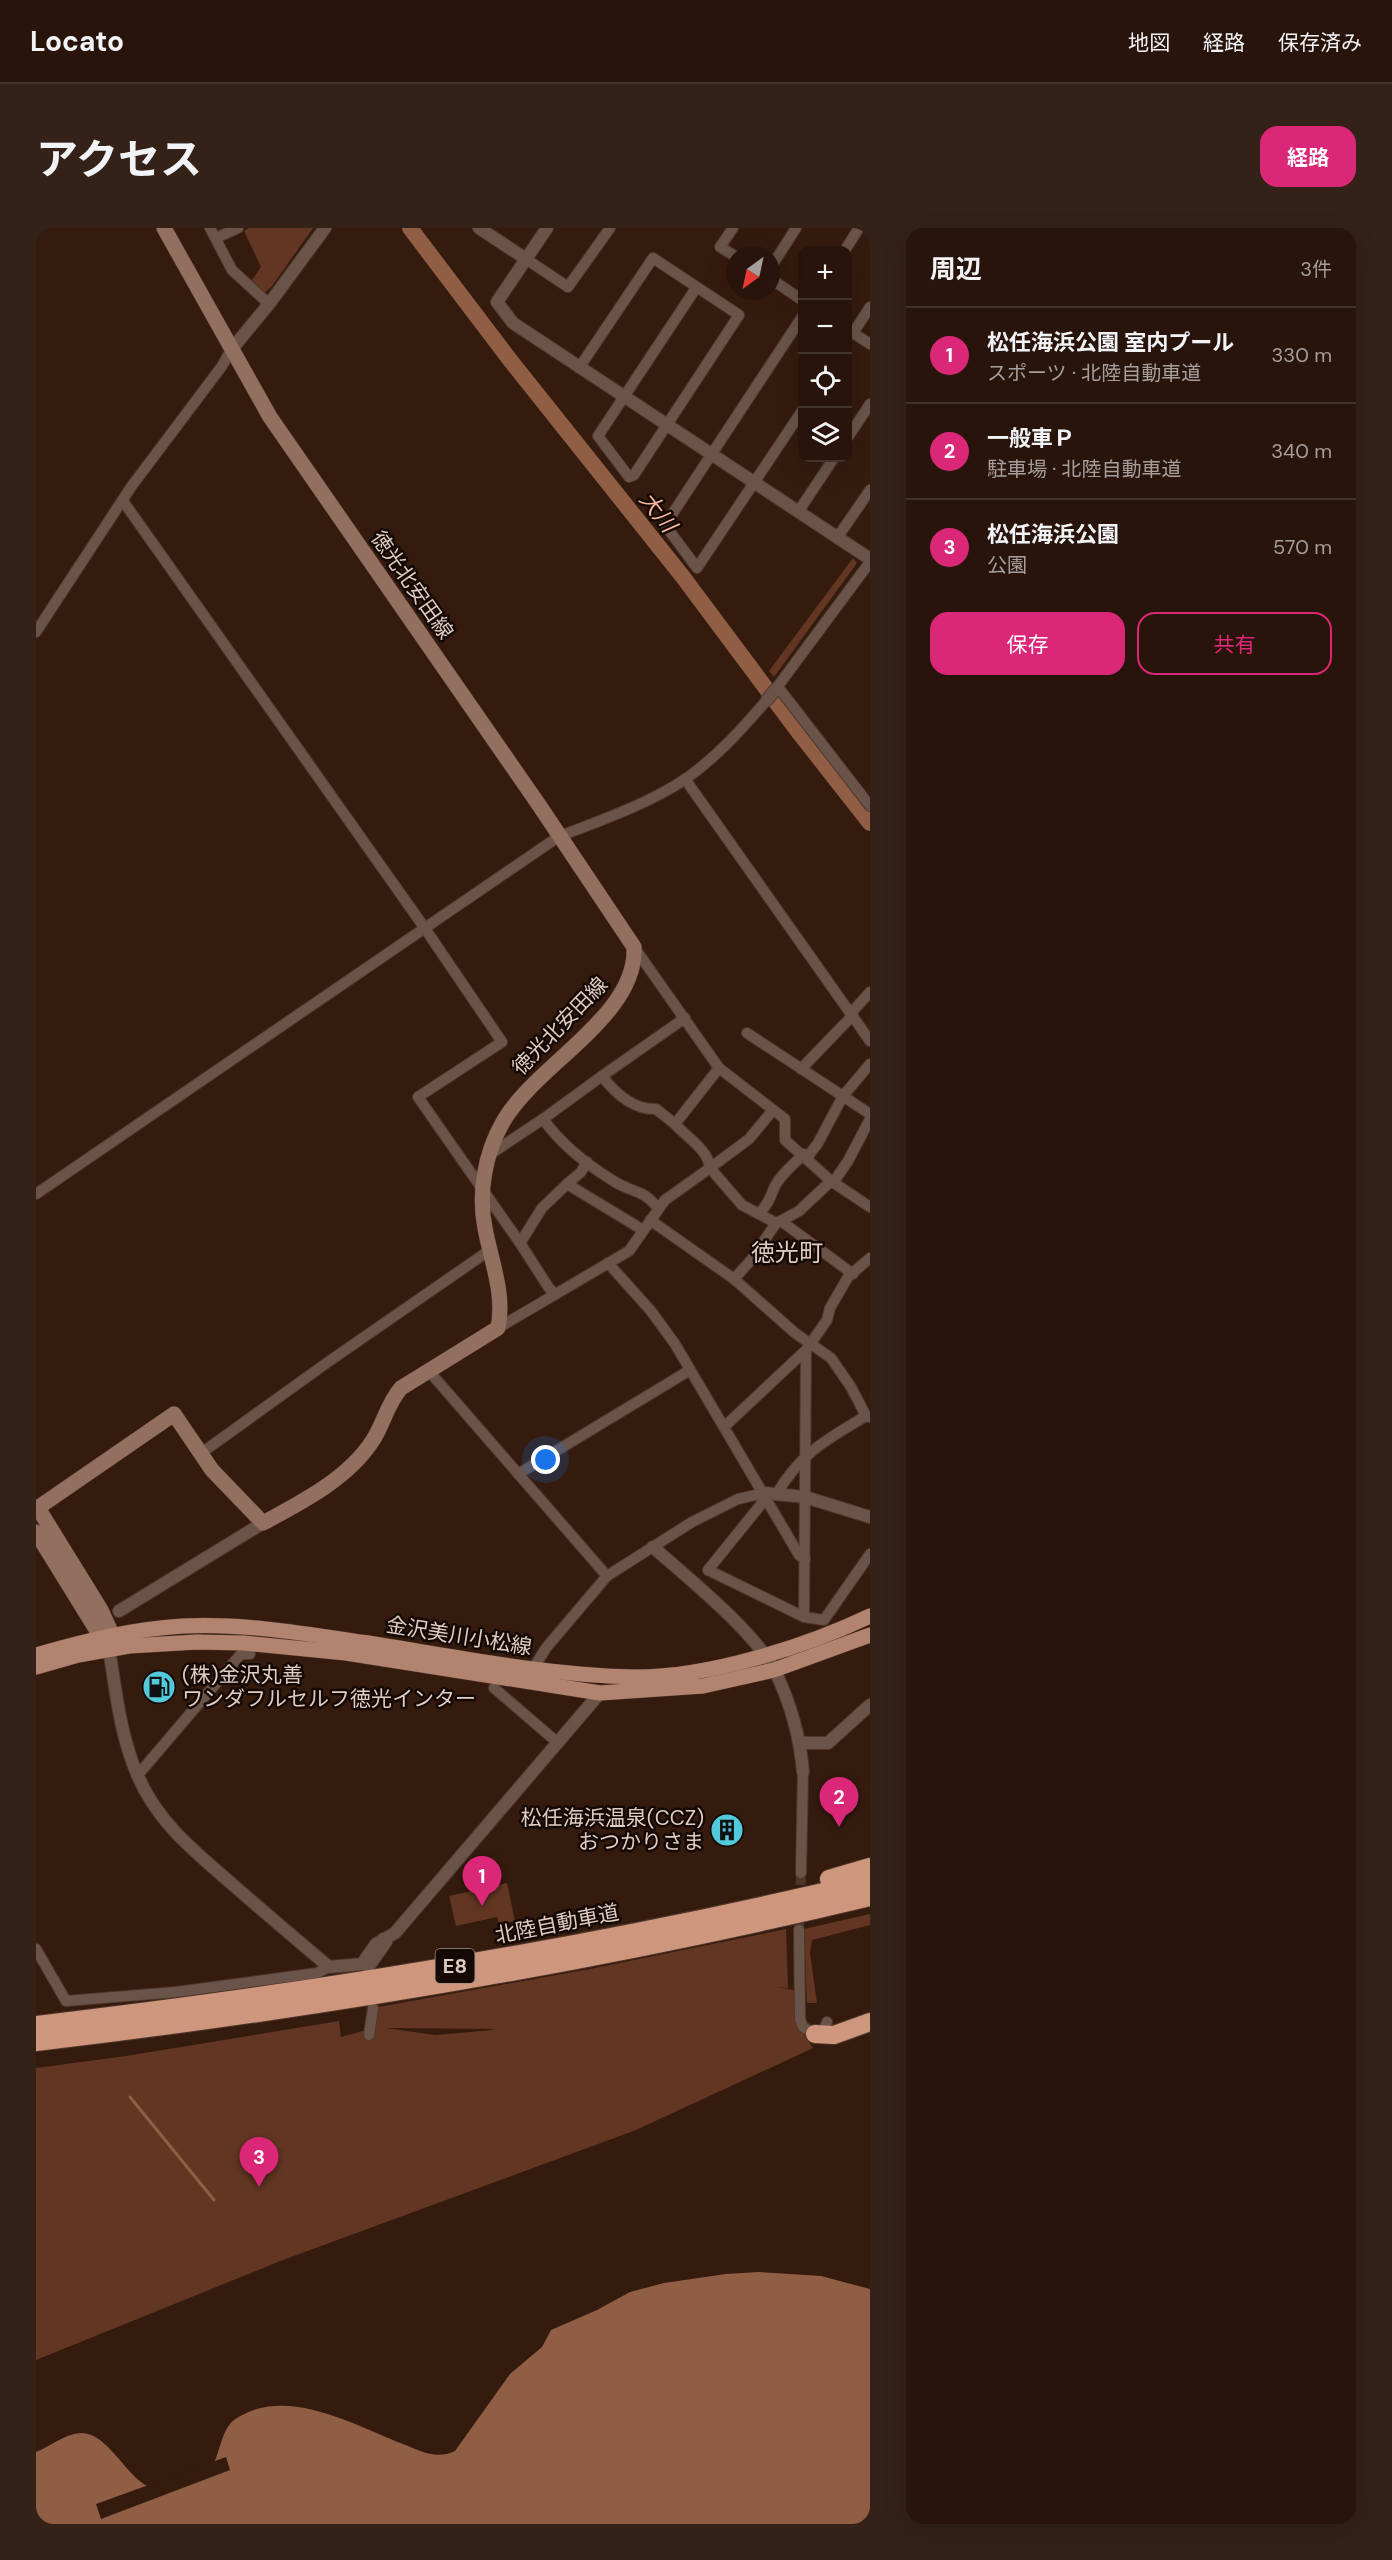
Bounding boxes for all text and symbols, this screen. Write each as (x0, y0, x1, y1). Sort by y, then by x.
text: Locato (30, 23, 124, 60)
text: 地図 (1128, 29, 1170, 57)
text: 経路 (1203, 29, 1245, 57)
text: 保存済み (1278, 29, 1362, 57)
button: 経路 (1260, 126, 1356, 187)
text: アクセス (36, 132, 202, 187)
north arrow (726, 246, 780, 300)
map controls (798, 246, 852, 462)
button: + (798, 246, 852, 300)
text: 周辺 (930, 252, 982, 286)
text: 3件 (1300, 256, 1332, 282)
button: − (798, 300, 852, 354)
text: 松任海浜公園 室内プール (987, 328, 1234, 357)
text: 1 (946, 342, 953, 368)
text: 330 m (1272, 342, 1332, 368)
button: locate (798, 354, 852, 408)
text: スポーツ · 北陸自動車道 (987, 360, 1201, 386)
button: layers (798, 408, 852, 462)
text: 一般車Ｐ (987, 424, 1075, 453)
text: 2 (944, 438, 955, 464)
text: 340 m (1271, 438, 1332, 464)
text: 駐車場 · 北陸自動車道 (987, 456, 1182, 482)
water label: 大川 (633, 486, 684, 540)
text: 松任海浜公園 (987, 520, 1119, 549)
street label: 徳光北安田線 (364, 525, 460, 645)
text: 3 (943, 534, 956, 560)
text: 570 m (1273, 534, 1332, 560)
text: 公園 (987, 552, 1027, 578)
button: 保存 (930, 612, 1125, 675)
button: 共有 (1137, 612, 1332, 675)
street label: 徳光北安田線 (506, 971, 614, 1081)
district label: 徳光町 (751, 1237, 823, 1268)
your location (531, 1445, 560, 1474)
street label: 金沢美川小松線 (384, 1611, 534, 1661)
place label: (株)金沢丸善 ワンダフルセルフ徳光インター (182, 1661, 476, 1713)
fuel station icon: (株)金沢丸善 ワンダフルセルフ徳光インター (141, 1669, 177, 1705)
pin: 2 (820, 1778, 858, 1827)
place label: 松任海浜温泉(CCZ) おつかりさま (521, 1804, 704, 1856)
building icon: 松任海浜温泉(CCZ) おつかりさま (709, 1812, 745, 1848)
pin: 1 (462, 1856, 502, 1906)
street label: 北陸自動車道 (492, 1898, 622, 1950)
road number: E8 (436, 1949, 474, 1983)
pin: 3 (240, 2138, 278, 2187)

